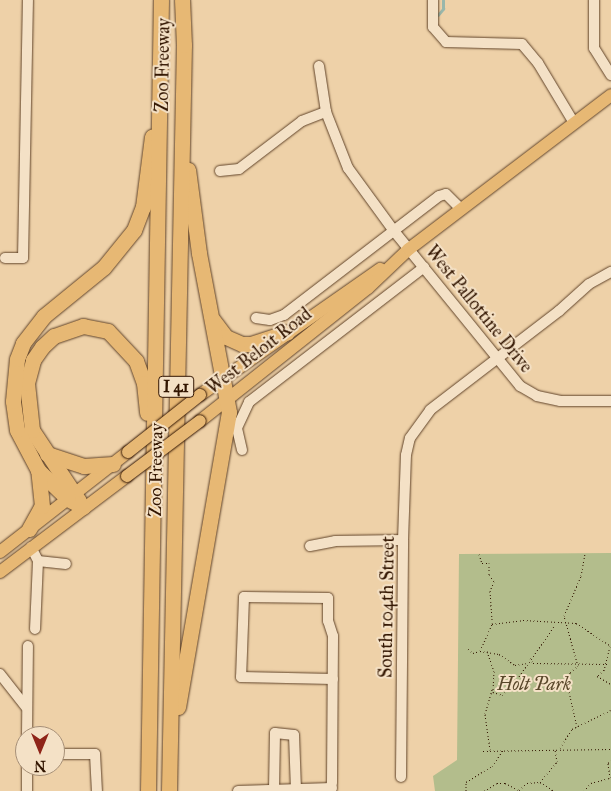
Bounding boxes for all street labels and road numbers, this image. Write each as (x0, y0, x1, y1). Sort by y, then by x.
street label: Zoo Freeway (151, 18, 175, 112)
street label: West Pallottine Drive (421, 241, 537, 377)
street label: West Beloit Road (202, 303, 316, 399)
road number: I 41 (157, 374, 195, 401)
street label: Zoo Freeway (144, 423, 168, 517)
street label: South 104th Street (375, 536, 399, 678)

